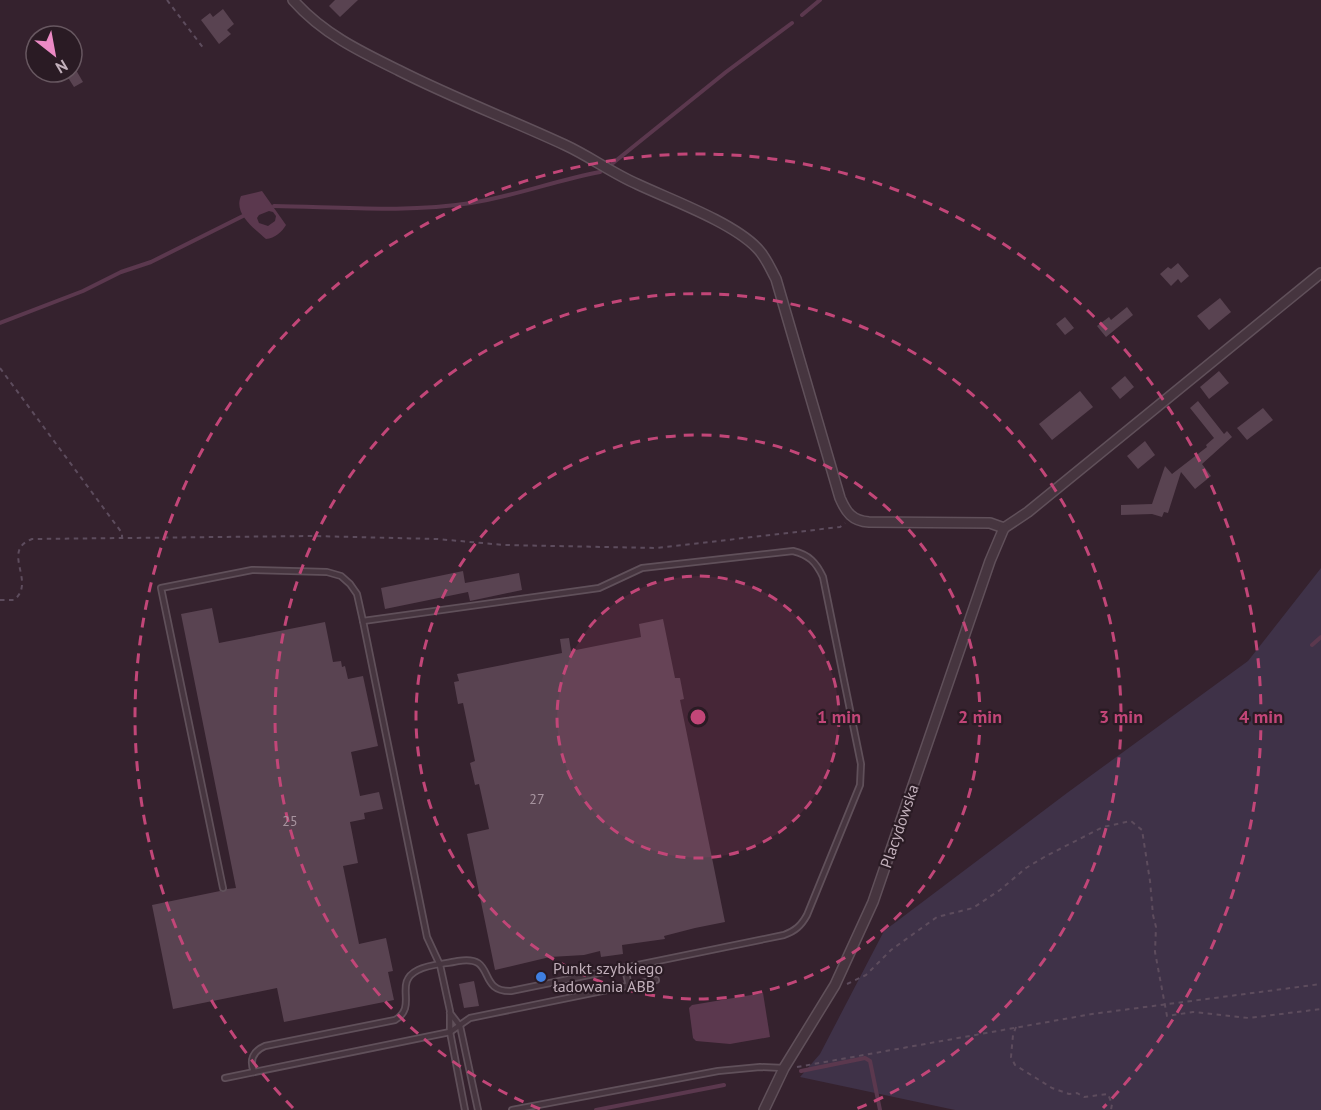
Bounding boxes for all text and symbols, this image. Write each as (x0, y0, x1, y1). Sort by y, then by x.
north arrow (24, 24, 84, 84)
text: N (52, 56, 71, 78)
text: 1 min (817, 705, 861, 728)
text: 2 min (958, 705, 1002, 728)
text: 3 min (1099, 705, 1143, 728)
text: 4 min (1239, 705, 1283, 728)
centre of rings (688, 707, 708, 727)
street label: Placydowska (875, 782, 923, 870)
house number: 27 (529, 790, 545, 808)
house number: 25 (282, 812, 298, 830)
place label: Punkt szybkiego ładowania ABB (553, 958, 663, 996)
marker: Punkt szybkiego ładowania ABB (534, 970, 548, 984)

